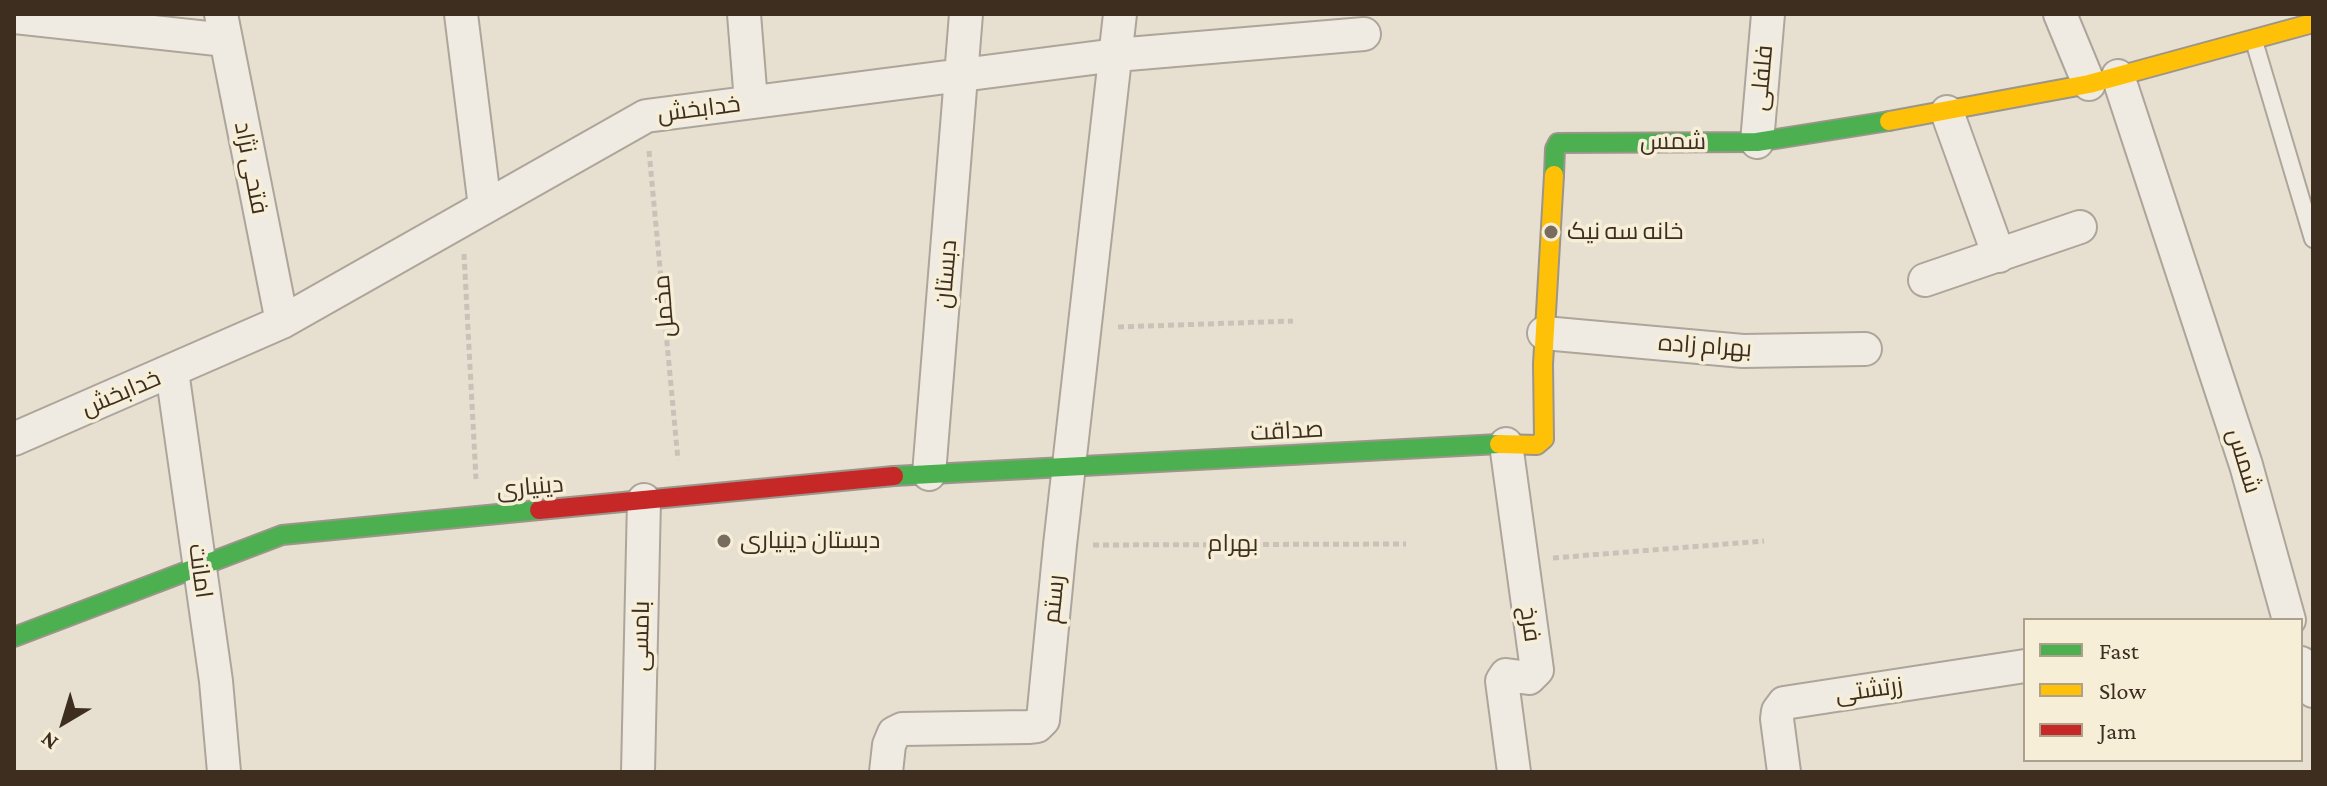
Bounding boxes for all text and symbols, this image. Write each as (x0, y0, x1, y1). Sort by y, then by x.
street label: فلفلی (1745, 44, 1779, 112)
street label: خدابخش (656, 90, 742, 128)
street label: فتحی نژاد (228, 119, 274, 217)
street label: شمس (1640, 128, 1706, 156)
place label: خانه سه نیک (1567, 218, 1683, 246)
marker: خانه سه نیک (1542, 223, 1560, 241)
street label: دبستان (929, 238, 963, 310)
street label: مخمل (647, 273, 681, 339)
street label: بهرام زاده (1657, 328, 1753, 364)
street label: خدابخش (77, 363, 165, 423)
street label: صداقت (1250, 415, 1324, 447)
street label: شمس (2221, 425, 2267, 497)
street label: دینیاری (495, 470, 565, 504)
place label: دبستان دینیاری (740, 527, 880, 555)
street label: بهرام (1208, 530, 1258, 558)
marker: دبستان دینیاری (715, 532, 733, 550)
street label: امانت (182, 542, 218, 600)
street label: رستم (1037, 573, 1071, 625)
street label: بامسی (626, 600, 656, 672)
street label: فرخ (1513, 604, 1547, 644)
legend (2023, 618, 2303, 762)
text: Fast (2099, 637, 2139, 664)
street label: زرتشتی (1833, 671, 1905, 709)
text: Slow (2099, 677, 2146, 704)
north arrow (24, 682, 104, 762)
text: Jam (2099, 717, 2137, 744)
text: N (35, 727, 63, 756)

